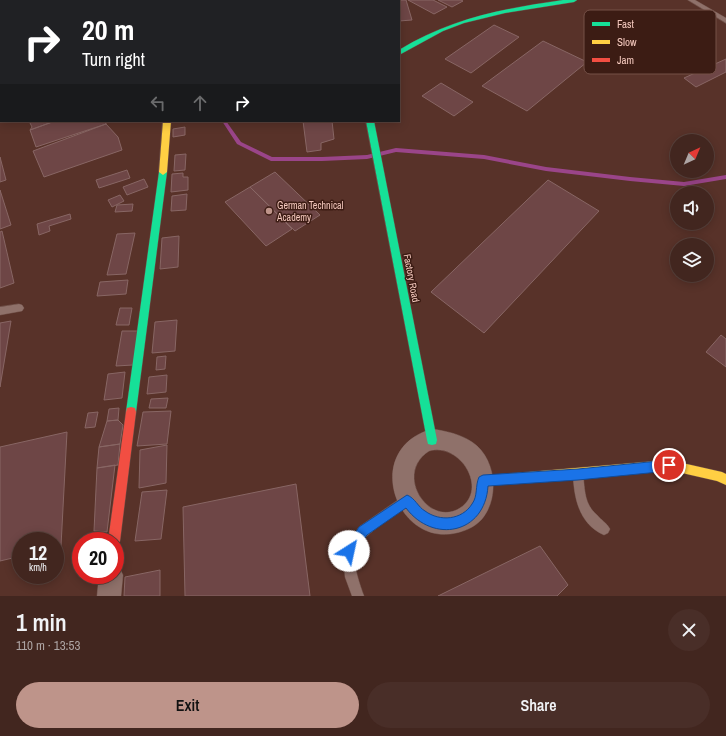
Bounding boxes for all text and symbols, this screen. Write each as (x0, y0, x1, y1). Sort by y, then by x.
legend (584, 10, 716, 74)
text: 20 m (82, 11, 134, 49)
icon: right (16, 16, 68, 68)
text: Fast (617, 17, 635, 31)
text: Slow (617, 35, 637, 49)
text: Turn right (82, 47, 145, 72)
text: Jam (617, 53, 634, 67)
icon: left (147, 92, 169, 114)
icon: ahead (189, 92, 211, 114)
icon: right (231, 92, 253, 114)
north arrow (670, 134, 714, 178)
map controls (670, 134, 714, 282)
button: sound (670, 186, 714, 230)
place label: German Technical Academy (276, 199, 344, 224)
marker: German Technical Academy (264, 206, 274, 216)
button: layers (670, 238, 714, 282)
street label: Factory Road (400, 253, 423, 303)
pin (652, 448, 686, 482)
icon: arrive (658, 454, 680, 476)
position arrow (328, 530, 370, 572)
speed limit sign: 20 (72, 532, 124, 584)
text: 12 (29, 539, 47, 566)
text: km/h (29, 561, 47, 574)
text: 1 min (16, 606, 67, 638)
button: close (668, 609, 710, 651)
text: 110 m · 13:53 (16, 637, 80, 654)
button: Exit (16, 682, 359, 728)
button: Share (367, 682, 710, 728)

